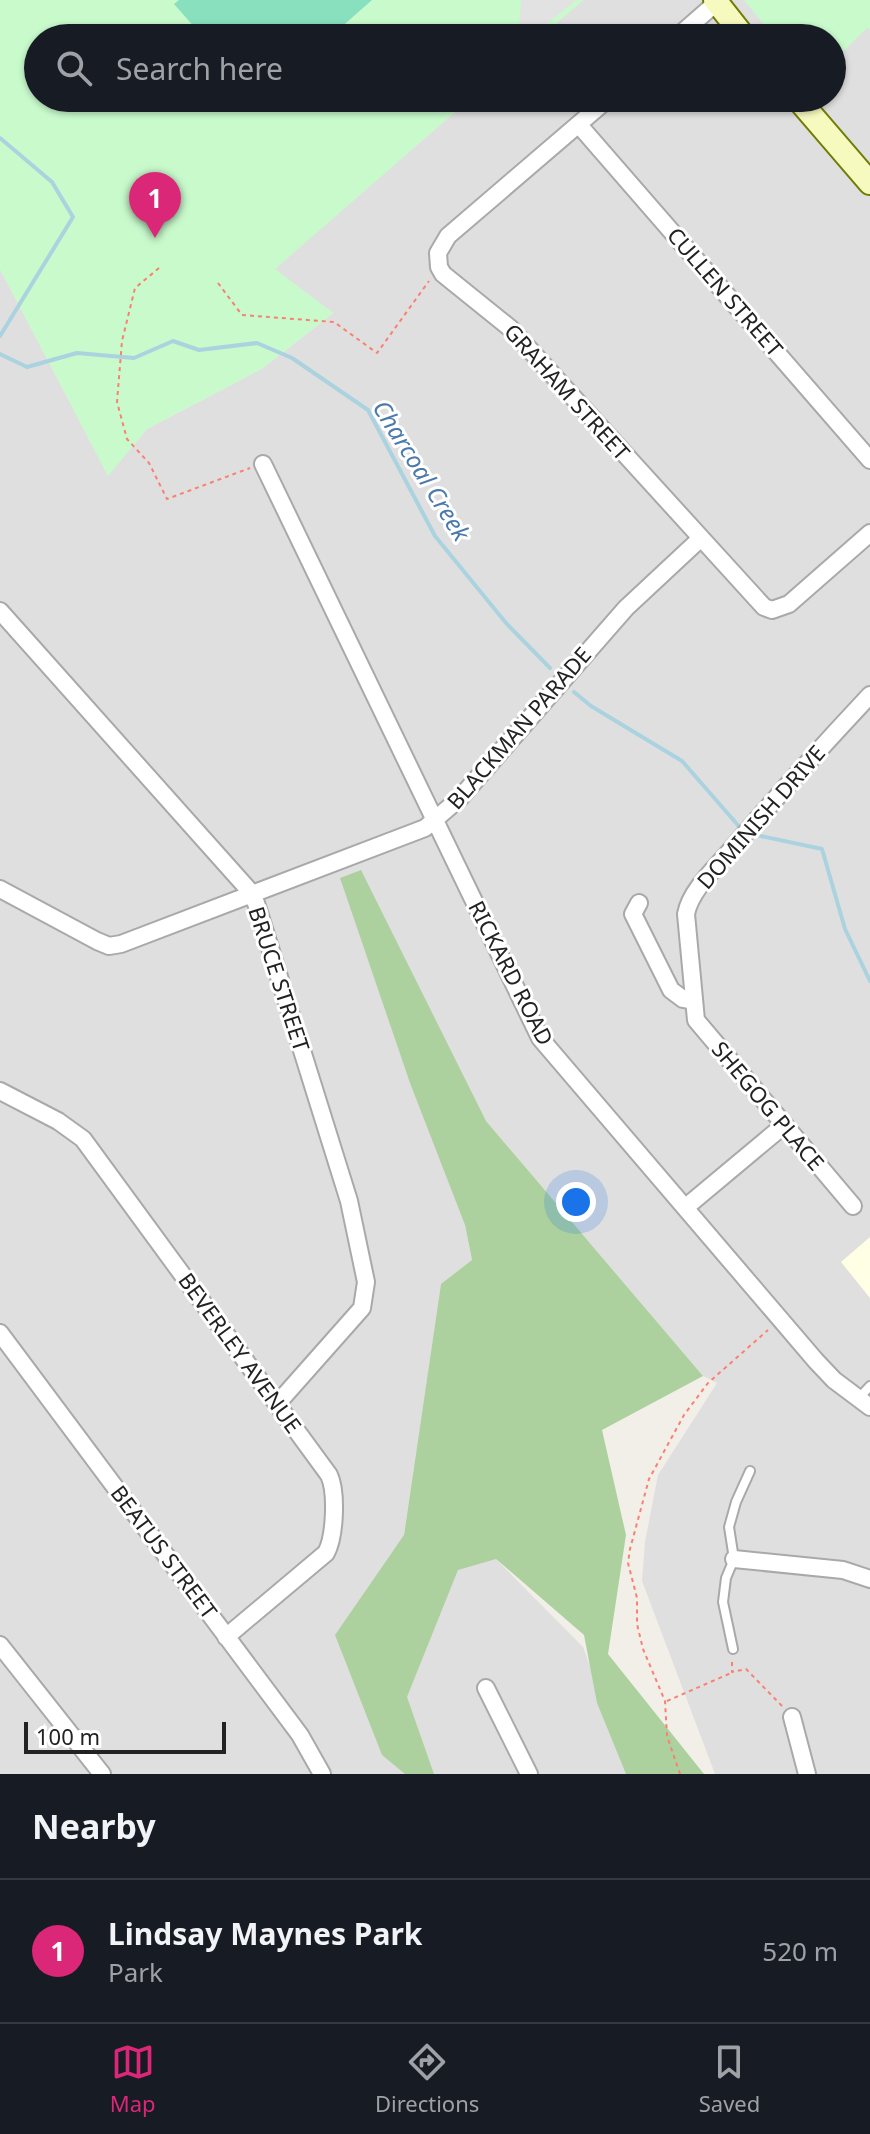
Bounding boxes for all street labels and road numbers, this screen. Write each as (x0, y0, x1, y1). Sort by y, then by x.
street label: CULLEN STREET (661, 220, 790, 362)
street label: GRAHAM STREET (498, 316, 637, 466)
street label: BLACKMAN PARADE (439, 640, 597, 815)
street label: DOMINISH DRIVE (689, 738, 831, 895)
street label: RICKARD ROAD (462, 895, 561, 1050)
street label: BRUCE STREET (242, 902, 317, 1055)
street label: SHEGOG PLACE (706, 1034, 832, 1176)
street label: BEVERLEY AVENUE (172, 1266, 309, 1439)
street label: BEATUS STREET (105, 1479, 225, 1624)

